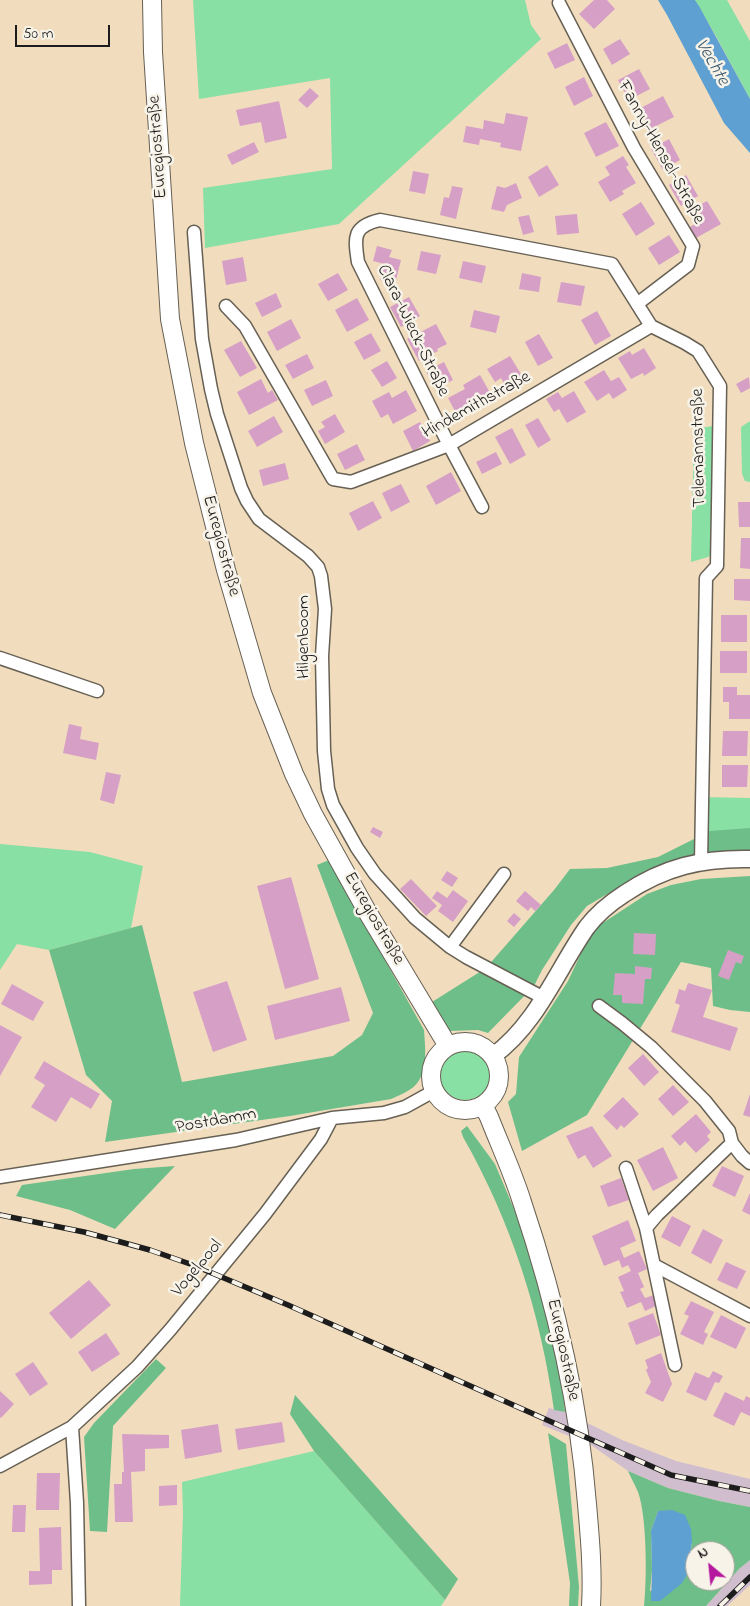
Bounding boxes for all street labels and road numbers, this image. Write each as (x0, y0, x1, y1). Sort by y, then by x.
street label: Fanny-Hensel-Straße (612, 78, 708, 228)
street label: Euregiostraße (145, 95, 173, 199)
street label: Clara-Wieck-Straße (371, 262, 453, 400)
street label: Hindemithstraße (419, 367, 535, 445)
street label: Telemannstraße (688, 388, 712, 508)
street label: Euregiostraße (196, 493, 244, 599)
street label: Hilgenboom (294, 595, 316, 679)
street label: Euregiostraße (338, 869, 408, 969)
street label: Postdamm (174, 1104, 258, 1140)
street label: Vogelpool (168, 1236, 228, 1302)
street label: Euregiostraße (541, 1297, 583, 1403)

